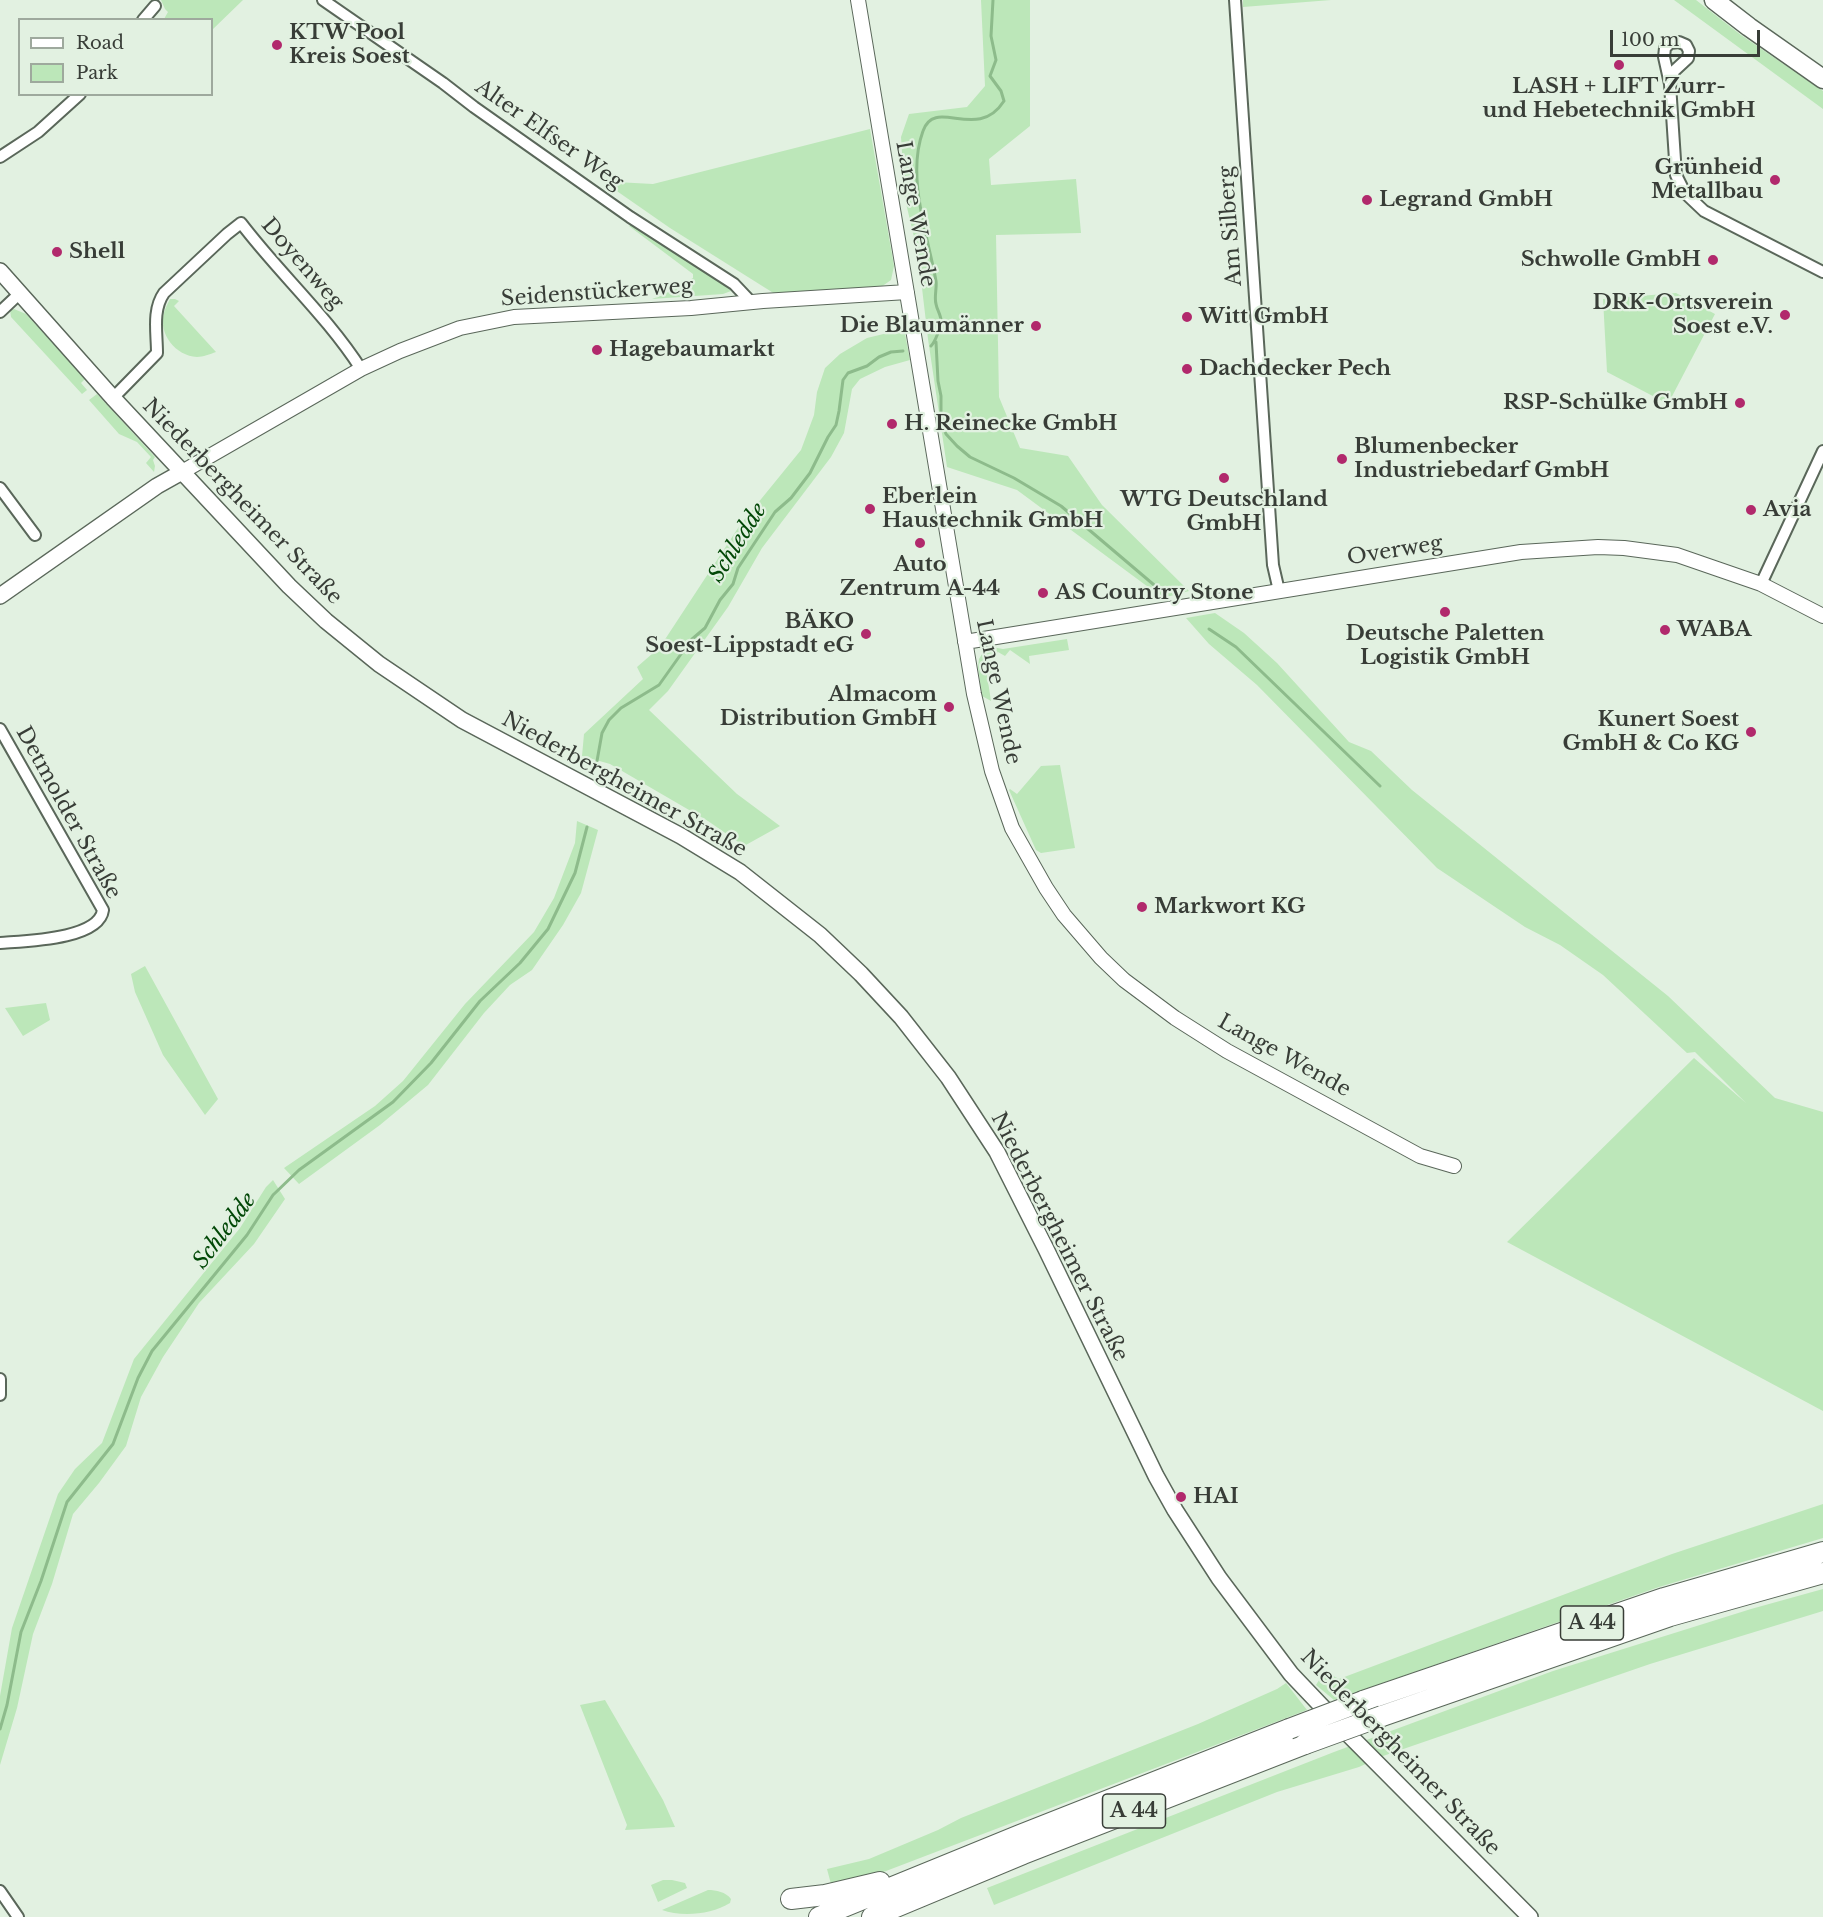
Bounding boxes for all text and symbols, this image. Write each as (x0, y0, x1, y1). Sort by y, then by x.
legend (18, 18, 213, 96)
scale bar (1613, 18, 1763, 56)
place label: KTW Pool Kreis Soest (289, 20, 410, 70)
text: 100 m (1621, 29, 1679, 51)
text: Road (76, 32, 124, 54)
marker: KTW Pool Kreis Soest (270, 38, 284, 52)
marker: LASH + LIFT Zurr- und Hebetechnik GmbH (1612, 58, 1626, 72)
text: Park (76, 62, 118, 84)
street label: Alter Elfser Weg (470, 74, 628, 196)
place label: LASH + LIFT Zurr- und Hebetechnik GmbH (1482, 74, 1756, 124)
street label: Lange Wende (890, 139, 940, 289)
place label: Grünheid Metallbau (1651, 155, 1763, 205)
street label: Am Silberg (1214, 165, 1248, 287)
marker: Grünheid Metallbau (1768, 173, 1782, 187)
place label: Legrand GmbH (1379, 187, 1553, 213)
marker: Legrand GmbH (1360, 193, 1374, 207)
street label: Doyenweg (255, 213, 349, 315)
place label: Shell (69, 239, 125, 265)
marker: Shell (50, 245, 64, 259)
place label: Schwolle GmbH (1521, 247, 1701, 273)
marker: Schwolle GmbH (1706, 253, 1720, 267)
street label: Seidenstückerweg (500, 274, 694, 312)
place label: DRK-Ortsverein Soest e.V. (1593, 290, 1773, 340)
place label: Witt GmbH (1199, 304, 1329, 330)
marker: DRK-Ortsverein Soest e.V. (1778, 308, 1792, 322)
marker: Witt GmbH (1180, 310, 1194, 324)
place label: Die Blaumänner (840, 313, 1024, 339)
marker: Die Blaumänner (1029, 319, 1043, 333)
place label: Hagebaumarkt (609, 337, 775, 363)
marker: Hagebaumarkt (590, 343, 604, 357)
place label: Dachdecker Pech (1199, 356, 1391, 382)
marker: Dachdecker Pech (1180, 362, 1194, 376)
place label: RSP-Schülke GmbH (1503, 390, 1728, 416)
street label: Niederbergheimer Straße (137, 394, 347, 610)
marker: RSP-Schülke GmbH (1733, 396, 1747, 410)
place label: H. Reinecke GmbH (904, 411, 1118, 437)
marker: H. Reinecke GmbH (885, 417, 899, 431)
place label: Blumenbecker Industriebedarf GmbH (1354, 434, 1609, 484)
marker: Blumenbecker Industriebedarf GmbH (1335, 452, 1349, 466)
marker: WTG Deutschland GmbH (1217, 471, 1231, 485)
place label: Eberlein Haustechnik GmbH (882, 484, 1103, 534)
place label: WTG Deutschland GmbH (1120, 487, 1328, 537)
place label: Avia (1763, 497, 1812, 523)
water label: Schledde (703, 498, 773, 588)
marker: Eberlein Haustechnik GmbH (863, 502, 877, 516)
marker: Avia (1744, 503, 1758, 517)
street label: Overweg (1345, 531, 1445, 571)
marker: Auto Zentrum A-44 (913, 536, 927, 550)
place label: Auto Zentrum A-44 (840, 552, 1000, 602)
place label: AS Country Stone (1055, 580, 1254, 606)
marker: AS Country Stone (1036, 586, 1050, 600)
marker: Deutsche Paletten Logistik GmbH (1438, 605, 1452, 619)
place label: BÄKO Soest-Lippstadt eG (645, 609, 854, 659)
street label: Lange Wende (970, 617, 1026, 767)
place label: WABA (1677, 617, 1752, 643)
place label: Deutsche Paletten Logistik GmbH (1345, 621, 1545, 671)
marker: WABA (1658, 623, 1672, 637)
marker: BÄKO Soest-Lippstadt eG (859, 627, 873, 641)
place label: Almacom Distribution GmbH (720, 682, 937, 732)
marker: Almacom Distribution GmbH (942, 700, 956, 714)
street label: Niederbergheimer Straße (497, 707, 751, 863)
place label: Kunert Soest GmbH & Co KG (1563, 707, 1739, 757)
street label: Detmolder Straße (10, 722, 126, 904)
marker: Kunert Soest GmbH & Co KG (1744, 725, 1758, 739)
place label: Markwort KG (1154, 894, 1305, 920)
marker: Markwort KG (1135, 900, 1149, 914)
street label: Lange Wende (1213, 1009, 1355, 1103)
street label: Niederbergheimer Straße (985, 1108, 1133, 1366)
water label: Schledde (188, 1188, 262, 1274)
place label: HAI (1193, 1484, 1239, 1510)
marker: HAI (1174, 1490, 1188, 1504)
road number: A 44 (1560, 1606, 1624, 1640)
street label: Niederbergheimer Straße (1295, 1645, 1505, 1861)
road number: A 44 (1102, 1794, 1166, 1828)

